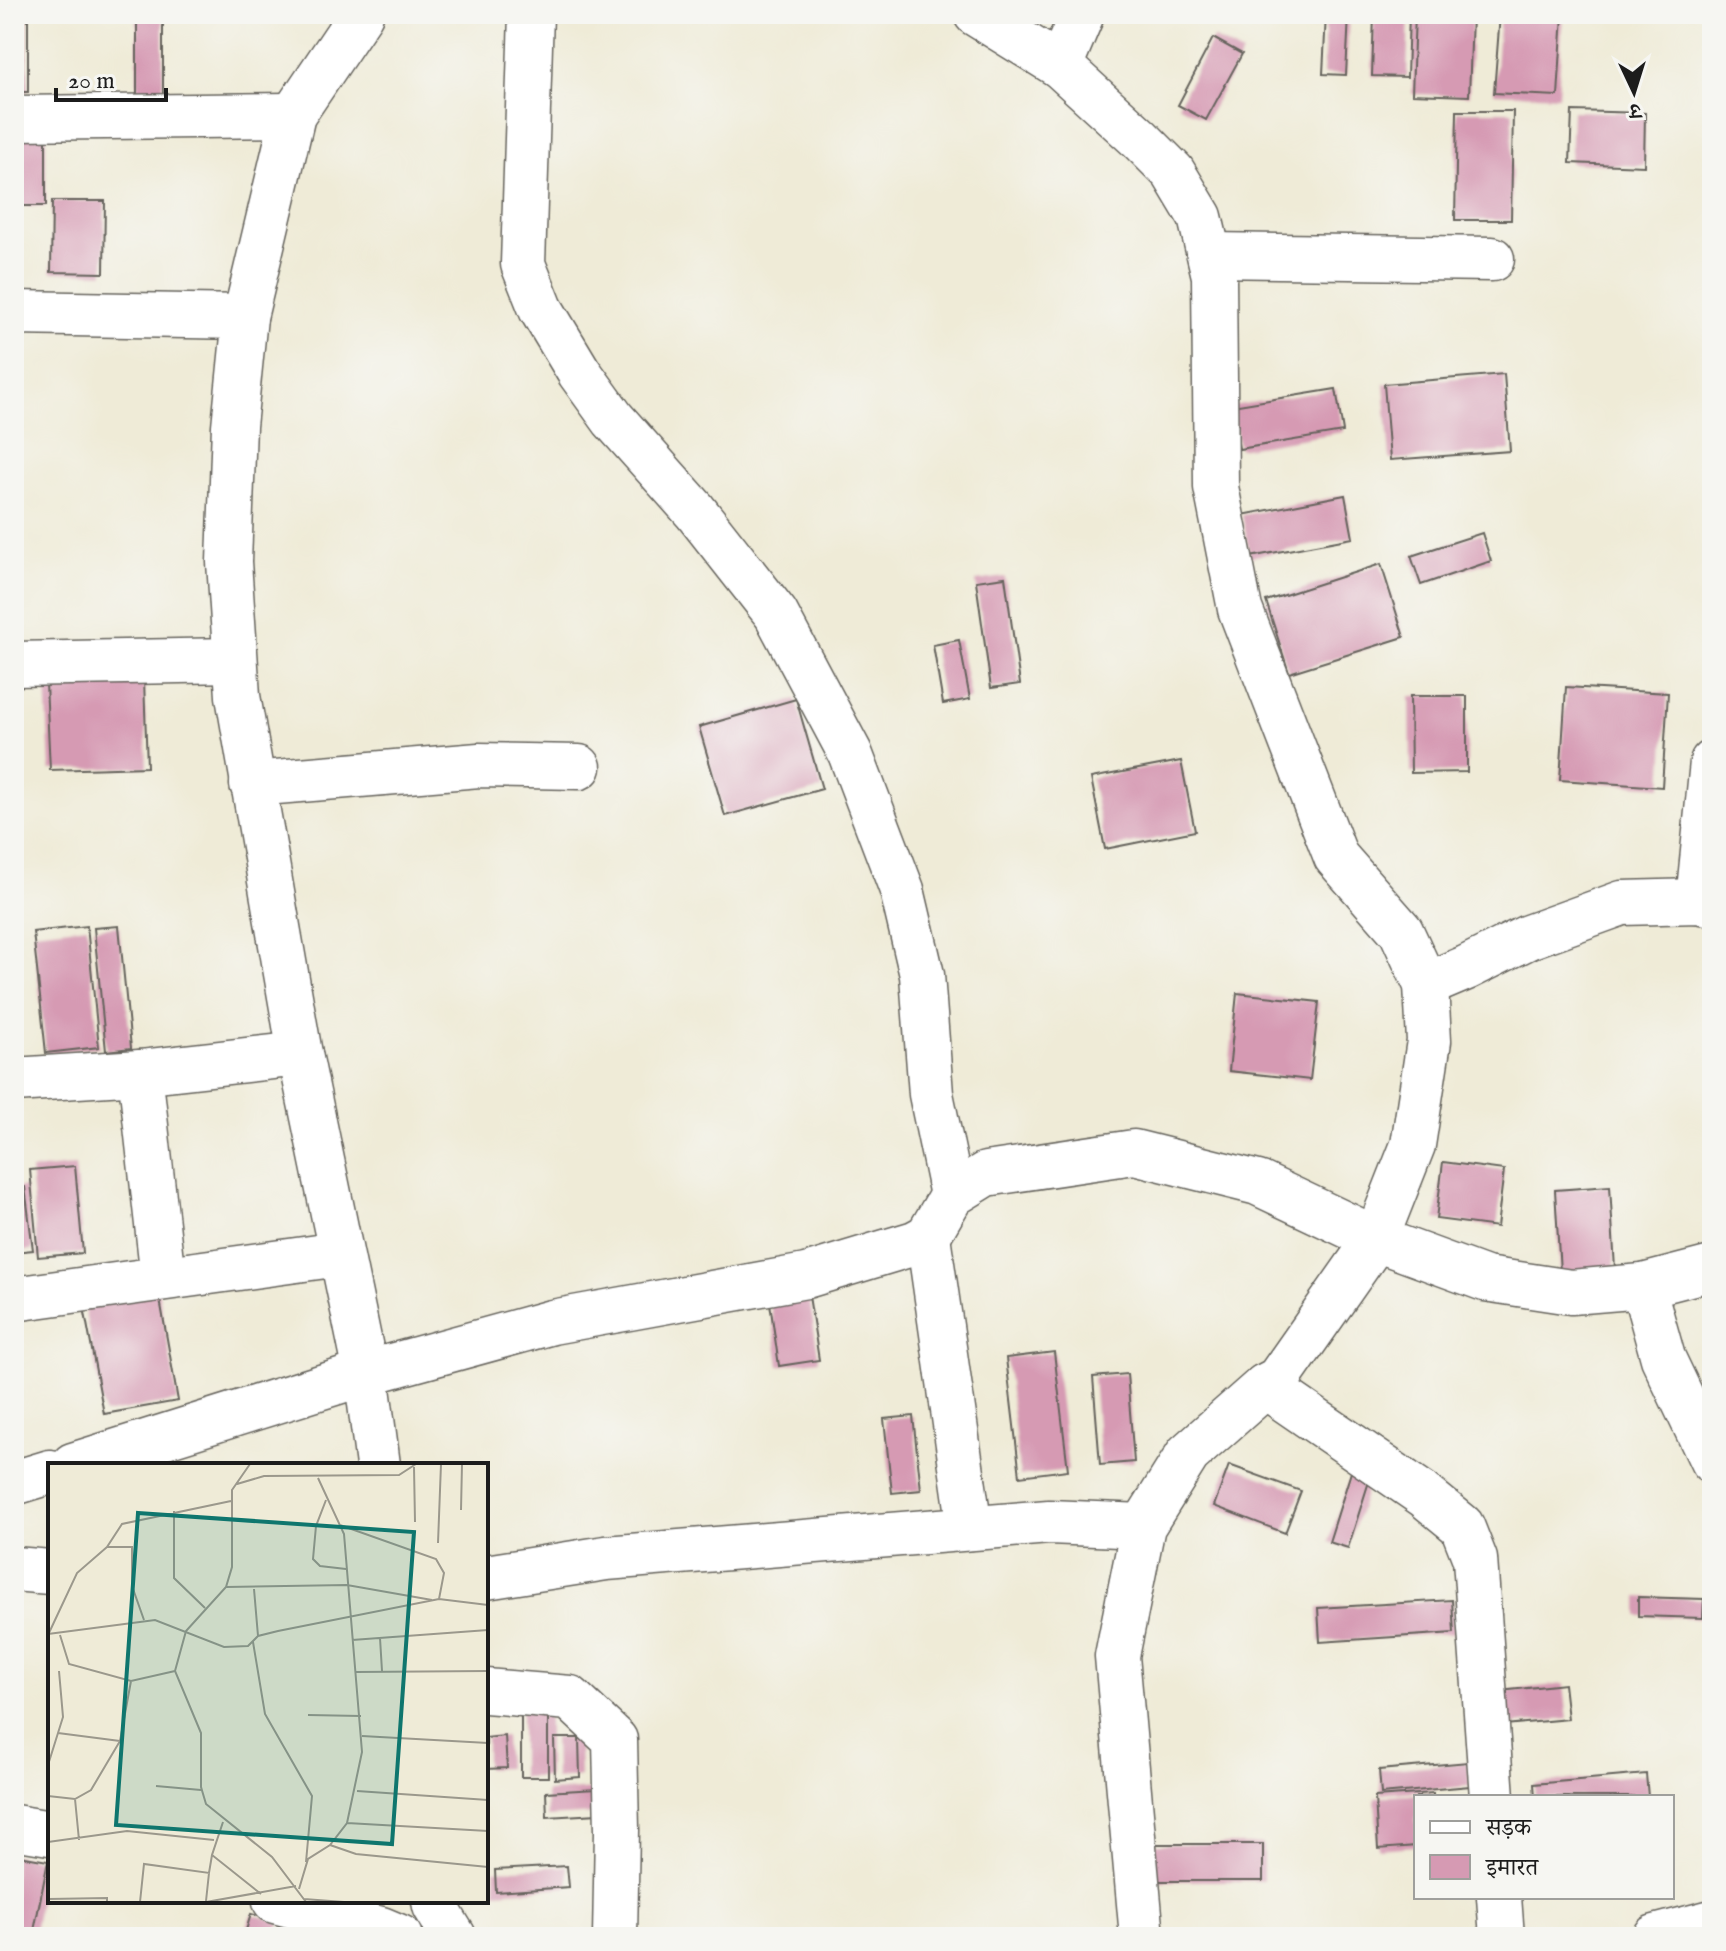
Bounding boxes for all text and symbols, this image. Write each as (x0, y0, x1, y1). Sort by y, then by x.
scale bar (56, 52, 166, 102)
north arrow (1594, 52, 1674, 132)
text: 20 m (68, 66, 115, 97)
text: उ (1627, 95, 1644, 124)
inset map (48, 1463, 488, 1903)
legend (1414, 1795, 1674, 1899)
text: सड़क (1485, 1813, 1533, 1844)
text: इमारत (1485, 1853, 1539, 1884)

